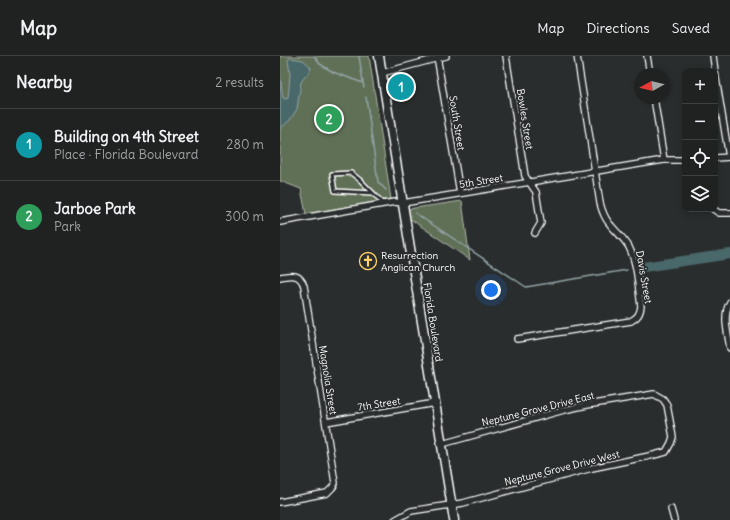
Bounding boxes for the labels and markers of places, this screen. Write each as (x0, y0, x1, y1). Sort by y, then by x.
pin: 1 (388, 72, 414, 102)
pin: 2 (316, 104, 342, 134)
place label: Resurrection Anglican Church (381, 249, 455, 274)
church icon: Resurrection Anglican Church (358, 251, 378, 271)

